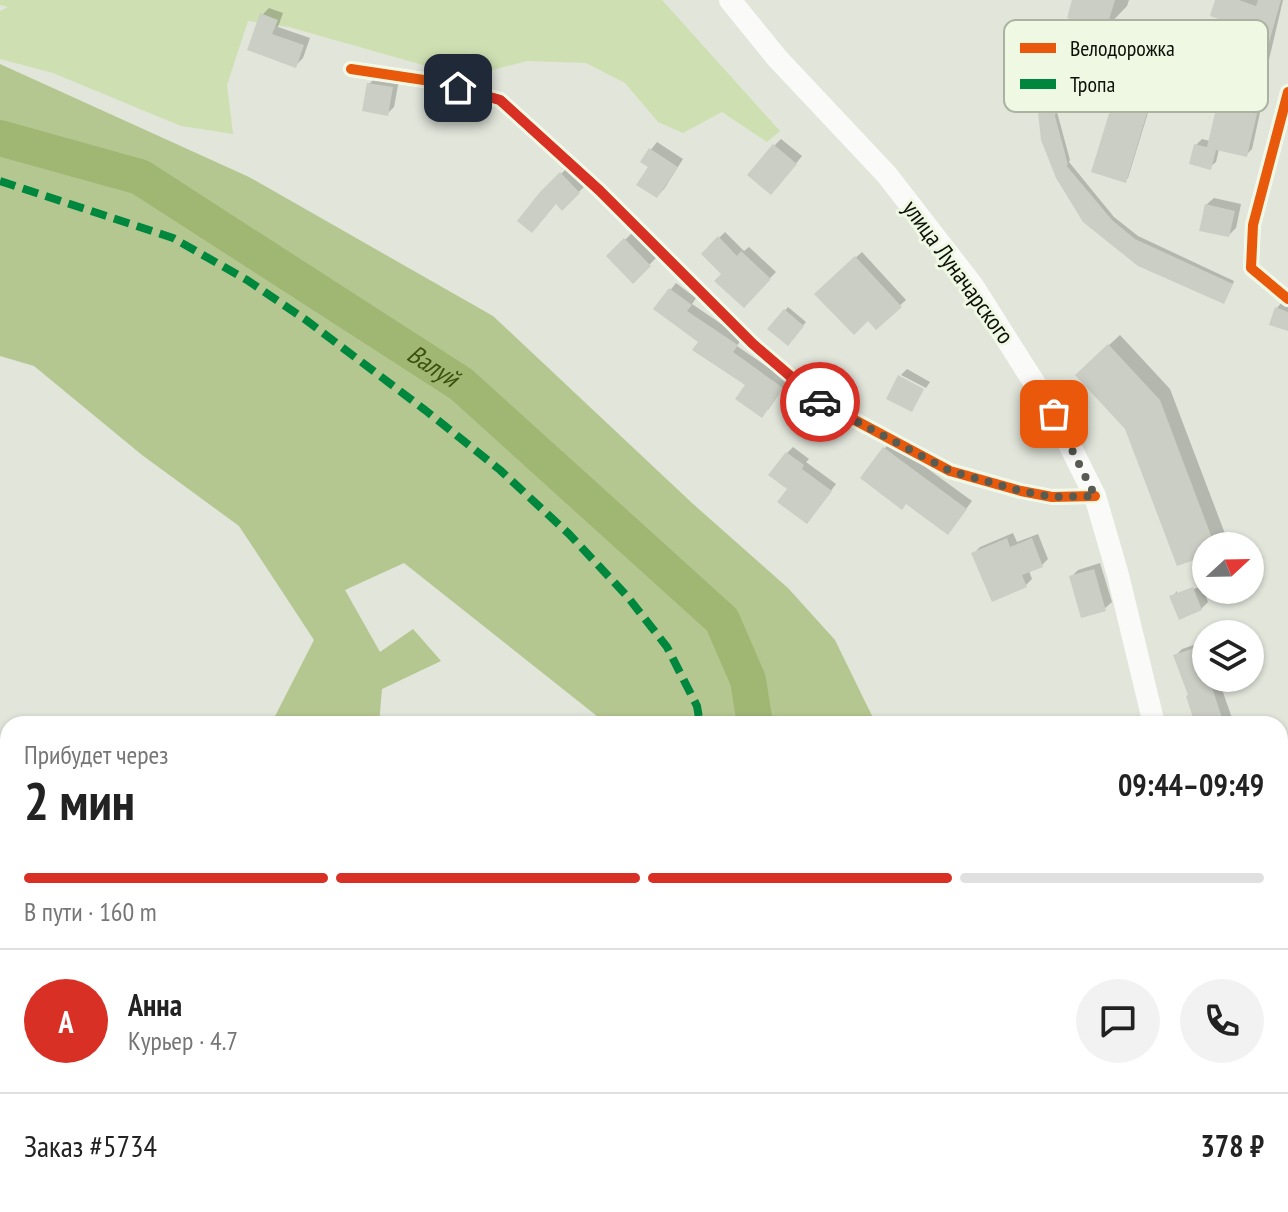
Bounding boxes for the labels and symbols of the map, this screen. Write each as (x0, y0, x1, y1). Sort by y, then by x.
legend (1004, 20, 1268, 112)
text: Велодорожка (1070, 34, 1175, 62)
pin (424, 54, 492, 122)
text: Тропа (1070, 70, 1115, 98)
street label: улица Луначарского (896, 194, 1021, 350)
water label: Валуй (401, 337, 467, 396)
courier (780, 362, 860, 442)
pin (1020, 380, 1088, 448)
north arrow (1192, 532, 1264, 604)

